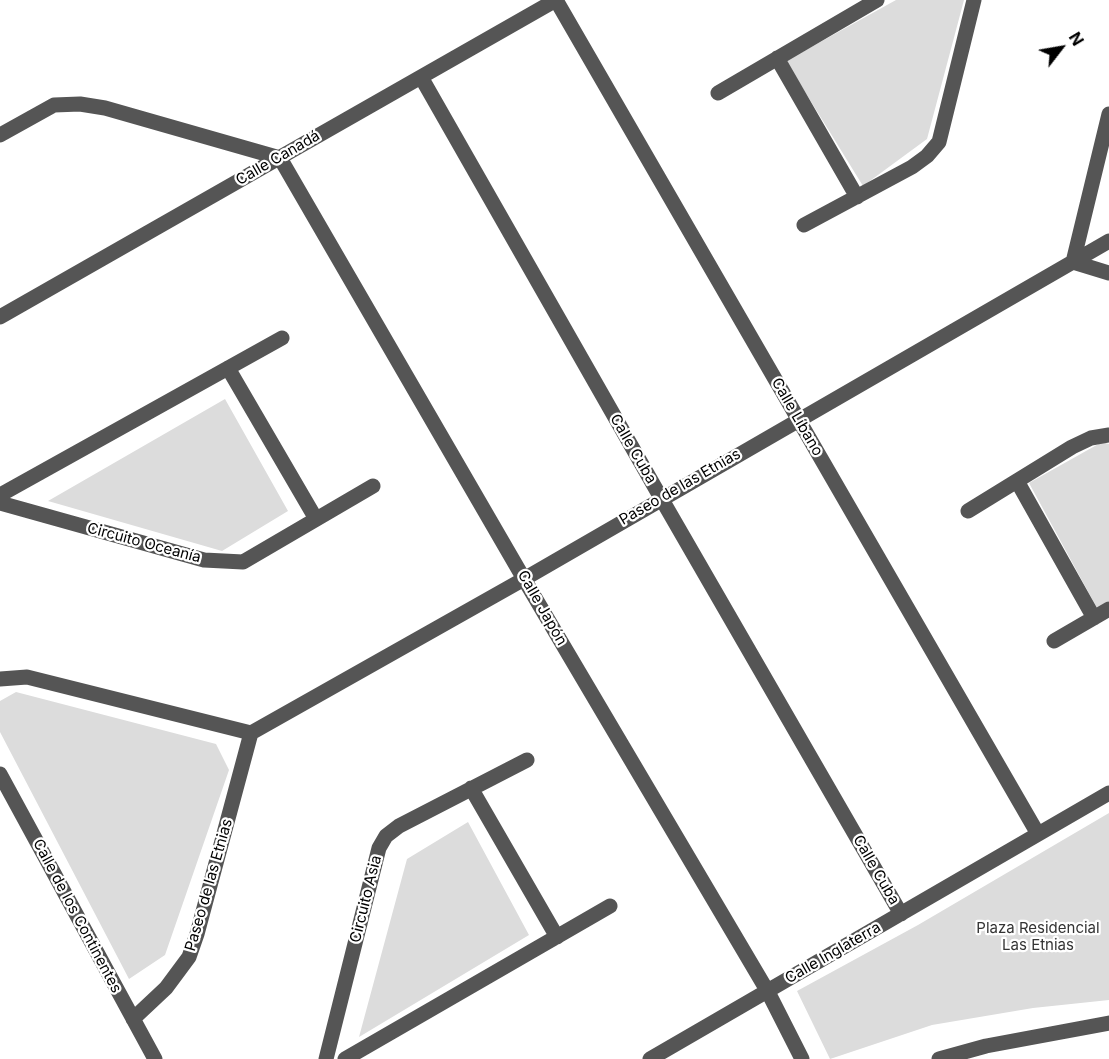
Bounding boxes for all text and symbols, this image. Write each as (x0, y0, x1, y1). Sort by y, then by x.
north arrow (1031, 18, 1091, 78)
text: N (1065, 28, 1088, 49)
street label: Calle Canadá (233, 127, 323, 189)
street label: Calle Líbano (767, 375, 827, 459)
street label: Calle Cuba (606, 411, 660, 487)
street label: Paseo de las Etnias (616, 445, 744, 529)
street label: Circuito Oceanía (85, 519, 203, 567)
street label: Calle Japón (513, 567, 571, 649)
street label: Paseo de las Etnias (181, 817, 237, 953)
street label: Calle Cuba (849, 832, 903, 908)
street label: Calle de los Continentes (29, 836, 125, 996)
street label: Circuito Asia (346, 853, 386, 945)
street label: Calle Inglaterra (782, 918, 884, 988)
park label: Plaza Residencial Las Etnias (976, 919, 1100, 954)

